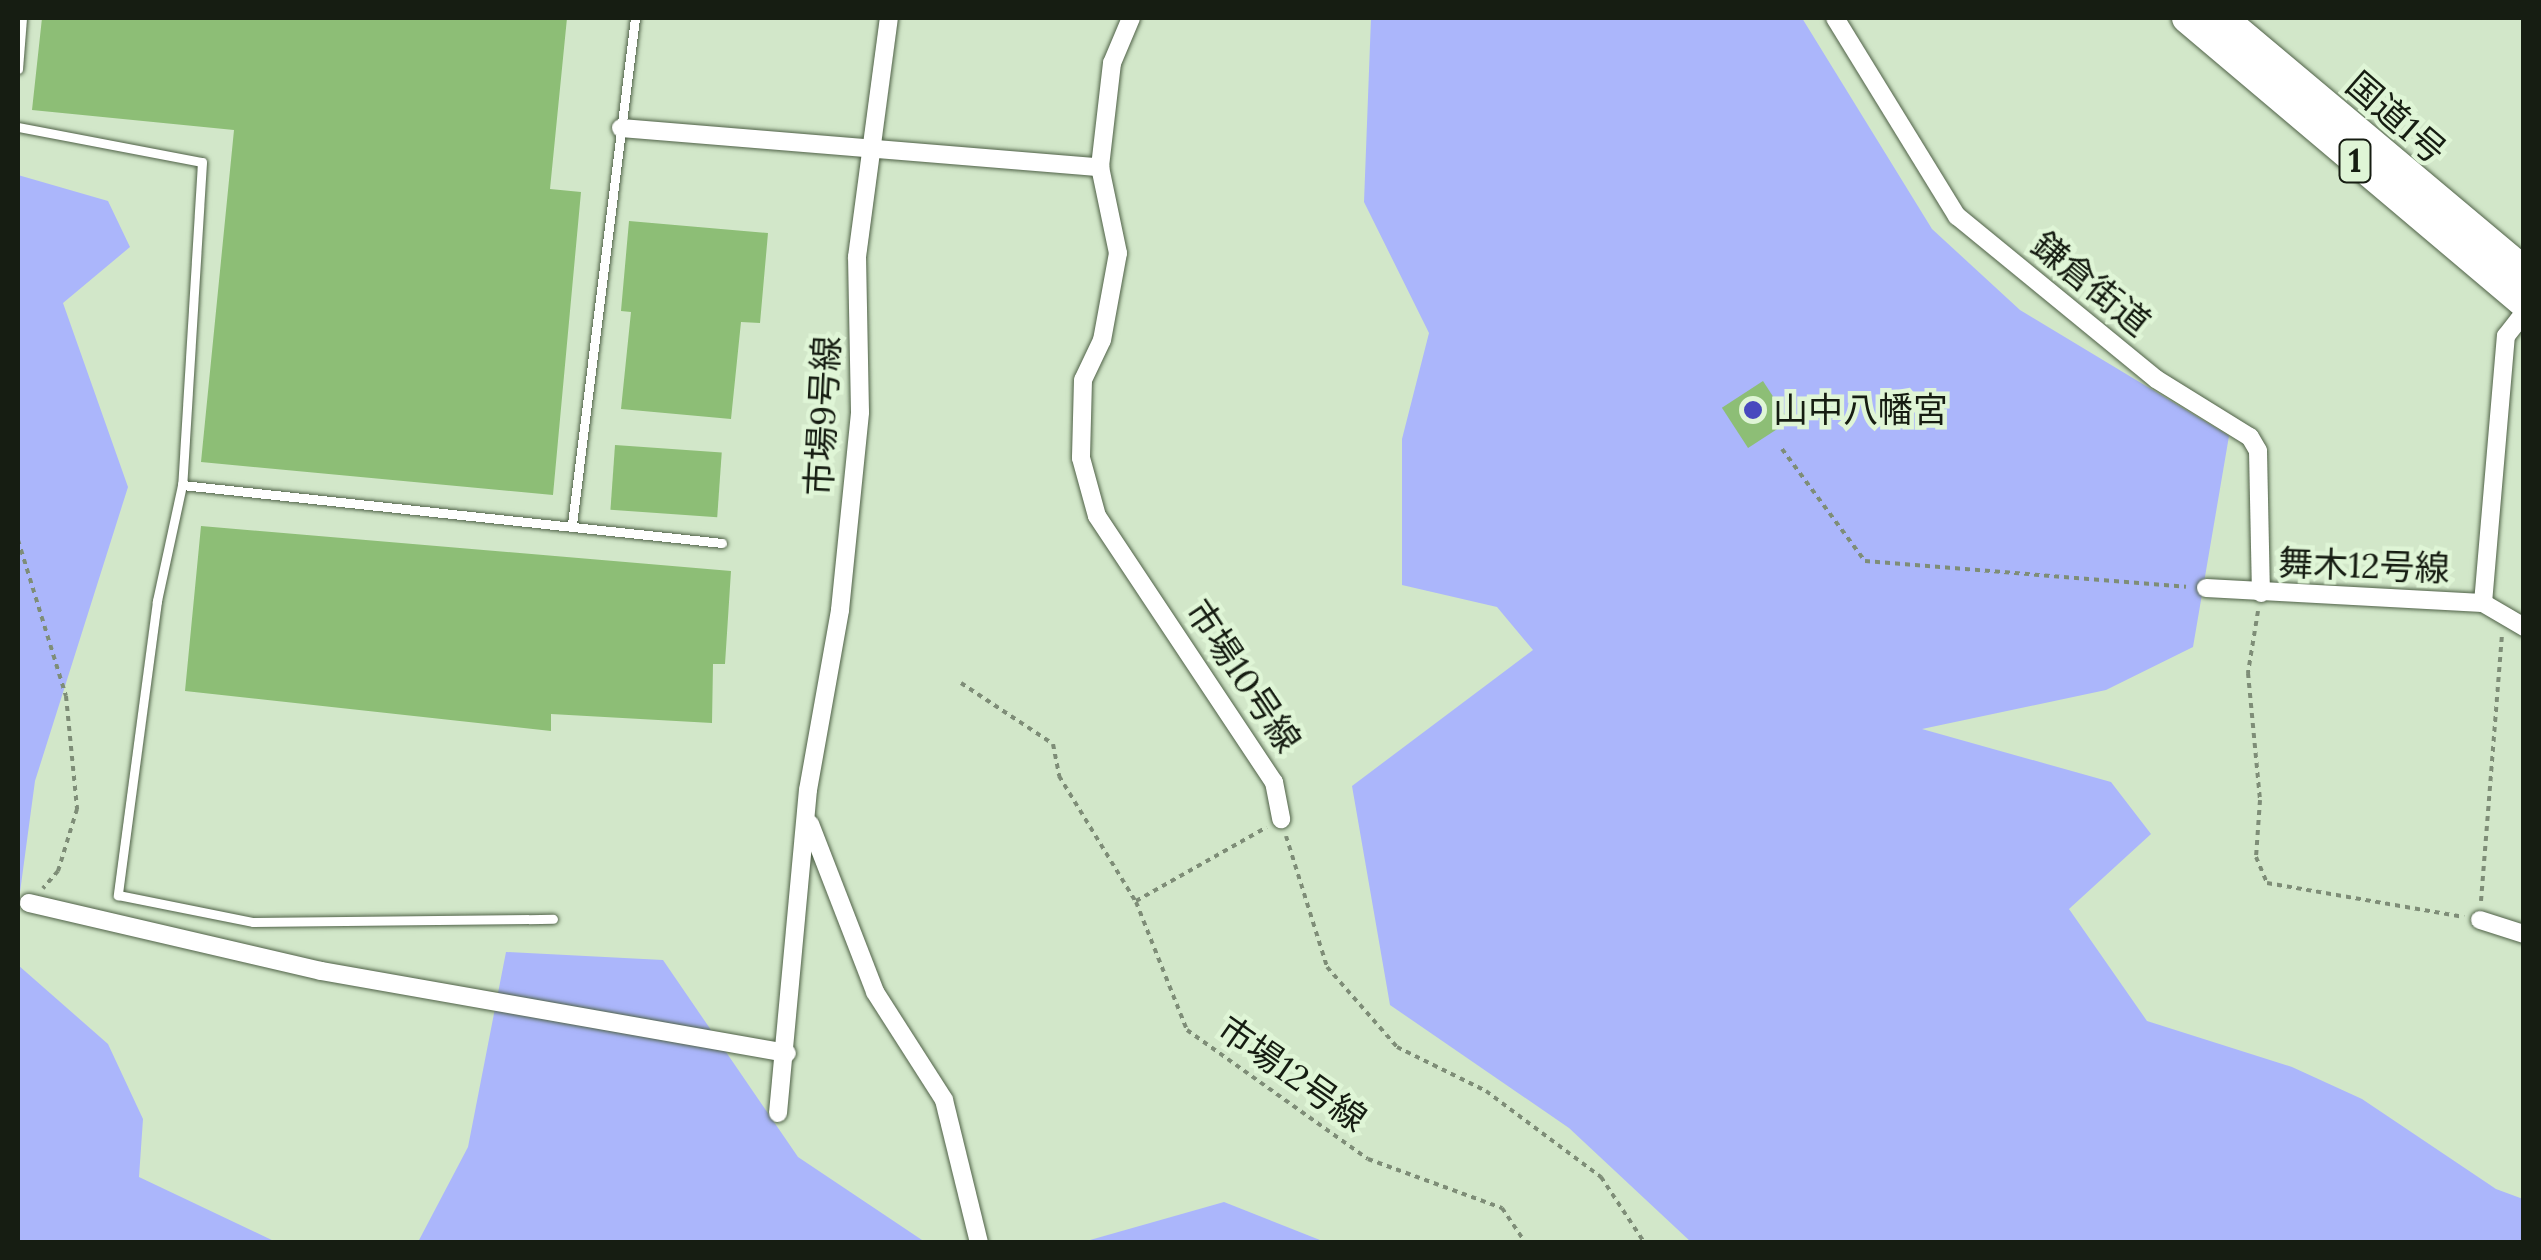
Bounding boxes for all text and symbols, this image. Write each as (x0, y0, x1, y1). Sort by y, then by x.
street label: 国道1号 (2338, 64, 2454, 172)
road number: 1 (2338, 134, 2372, 188)
street label: 鎌倉街道 (2023, 224, 2159, 344)
street label: 市場9号線 (798, 335, 848, 497)
place label: 山中八幡宮 (1773, 389, 1948, 431)
marker: 山中八幡宮 (1742, 399, 1764, 421)
street label: 舞木12号線 (2278, 542, 2450, 590)
street label: 市場10号線 (1177, 592, 1309, 760)
street label: 市場12号線 (1210, 1008, 1374, 1140)

